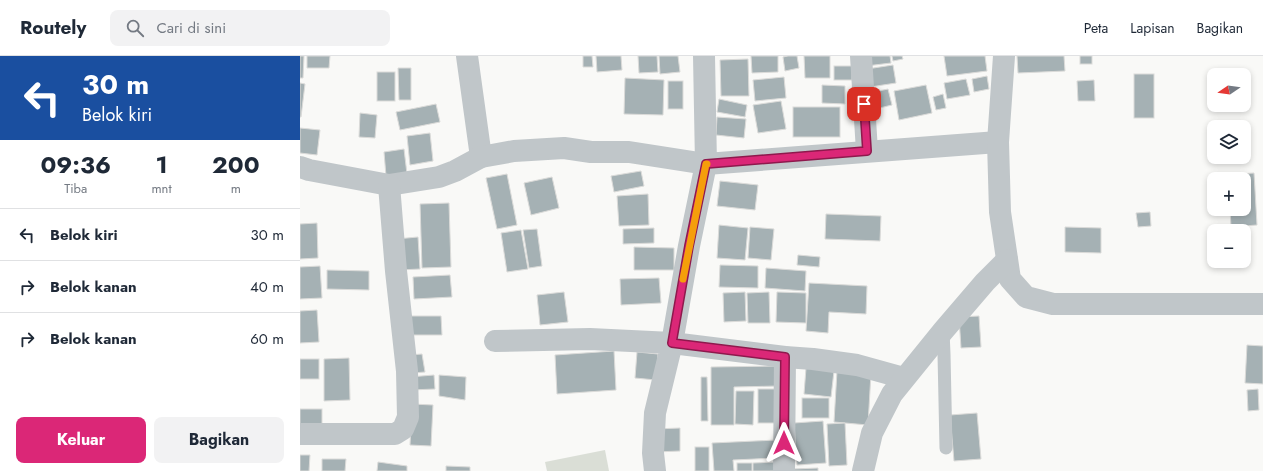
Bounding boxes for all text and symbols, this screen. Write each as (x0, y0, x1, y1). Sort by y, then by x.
search box (110, 10, 390, 46)
text: Routely (20, 14, 86, 41)
icon: search (124, 17, 146, 39)
text: Cari di sini (156, 17, 226, 39)
text: Peta (1084, 18, 1108, 38)
text: Lapisan (1130, 18, 1175, 38)
text: Bagikan (1197, 18, 1243, 38)
text: 30 m (82, 64, 149, 105)
north arrow (1207, 68, 1251, 112)
map controls (1207, 68, 1251, 268)
icon: left (16, 72, 68, 124)
pin (847, 87, 881, 121)
icon: arrive (853, 93, 875, 115)
text: Belok kiri (82, 102, 152, 128)
button: layers (1207, 120, 1251, 164)
text: 09:36 (40, 147, 111, 182)
text: 1 (155, 147, 168, 182)
text: 200 (212, 147, 260, 182)
button: + (1207, 172, 1251, 216)
text: Tiba (64, 179, 87, 198)
text: mnt (151, 179, 172, 198)
text: m (231, 179, 241, 198)
icon: left (16, 224, 38, 246)
text: Belok kiri (50, 224, 118, 246)
text: 30 m (251, 224, 284, 246)
button: − (1207, 224, 1251, 268)
icon: right (16, 276, 38, 298)
text: Belok kanan (50, 276, 137, 298)
text: 40 m (250, 276, 284, 298)
icon: right (16, 328, 38, 350)
text: Belok kanan (50, 328, 137, 350)
text: 60 m (250, 328, 284, 350)
button: Keluar (16, 417, 146, 463)
button: Bagikan (154, 417, 284, 463)
position arrow (763, 422, 805, 464)

